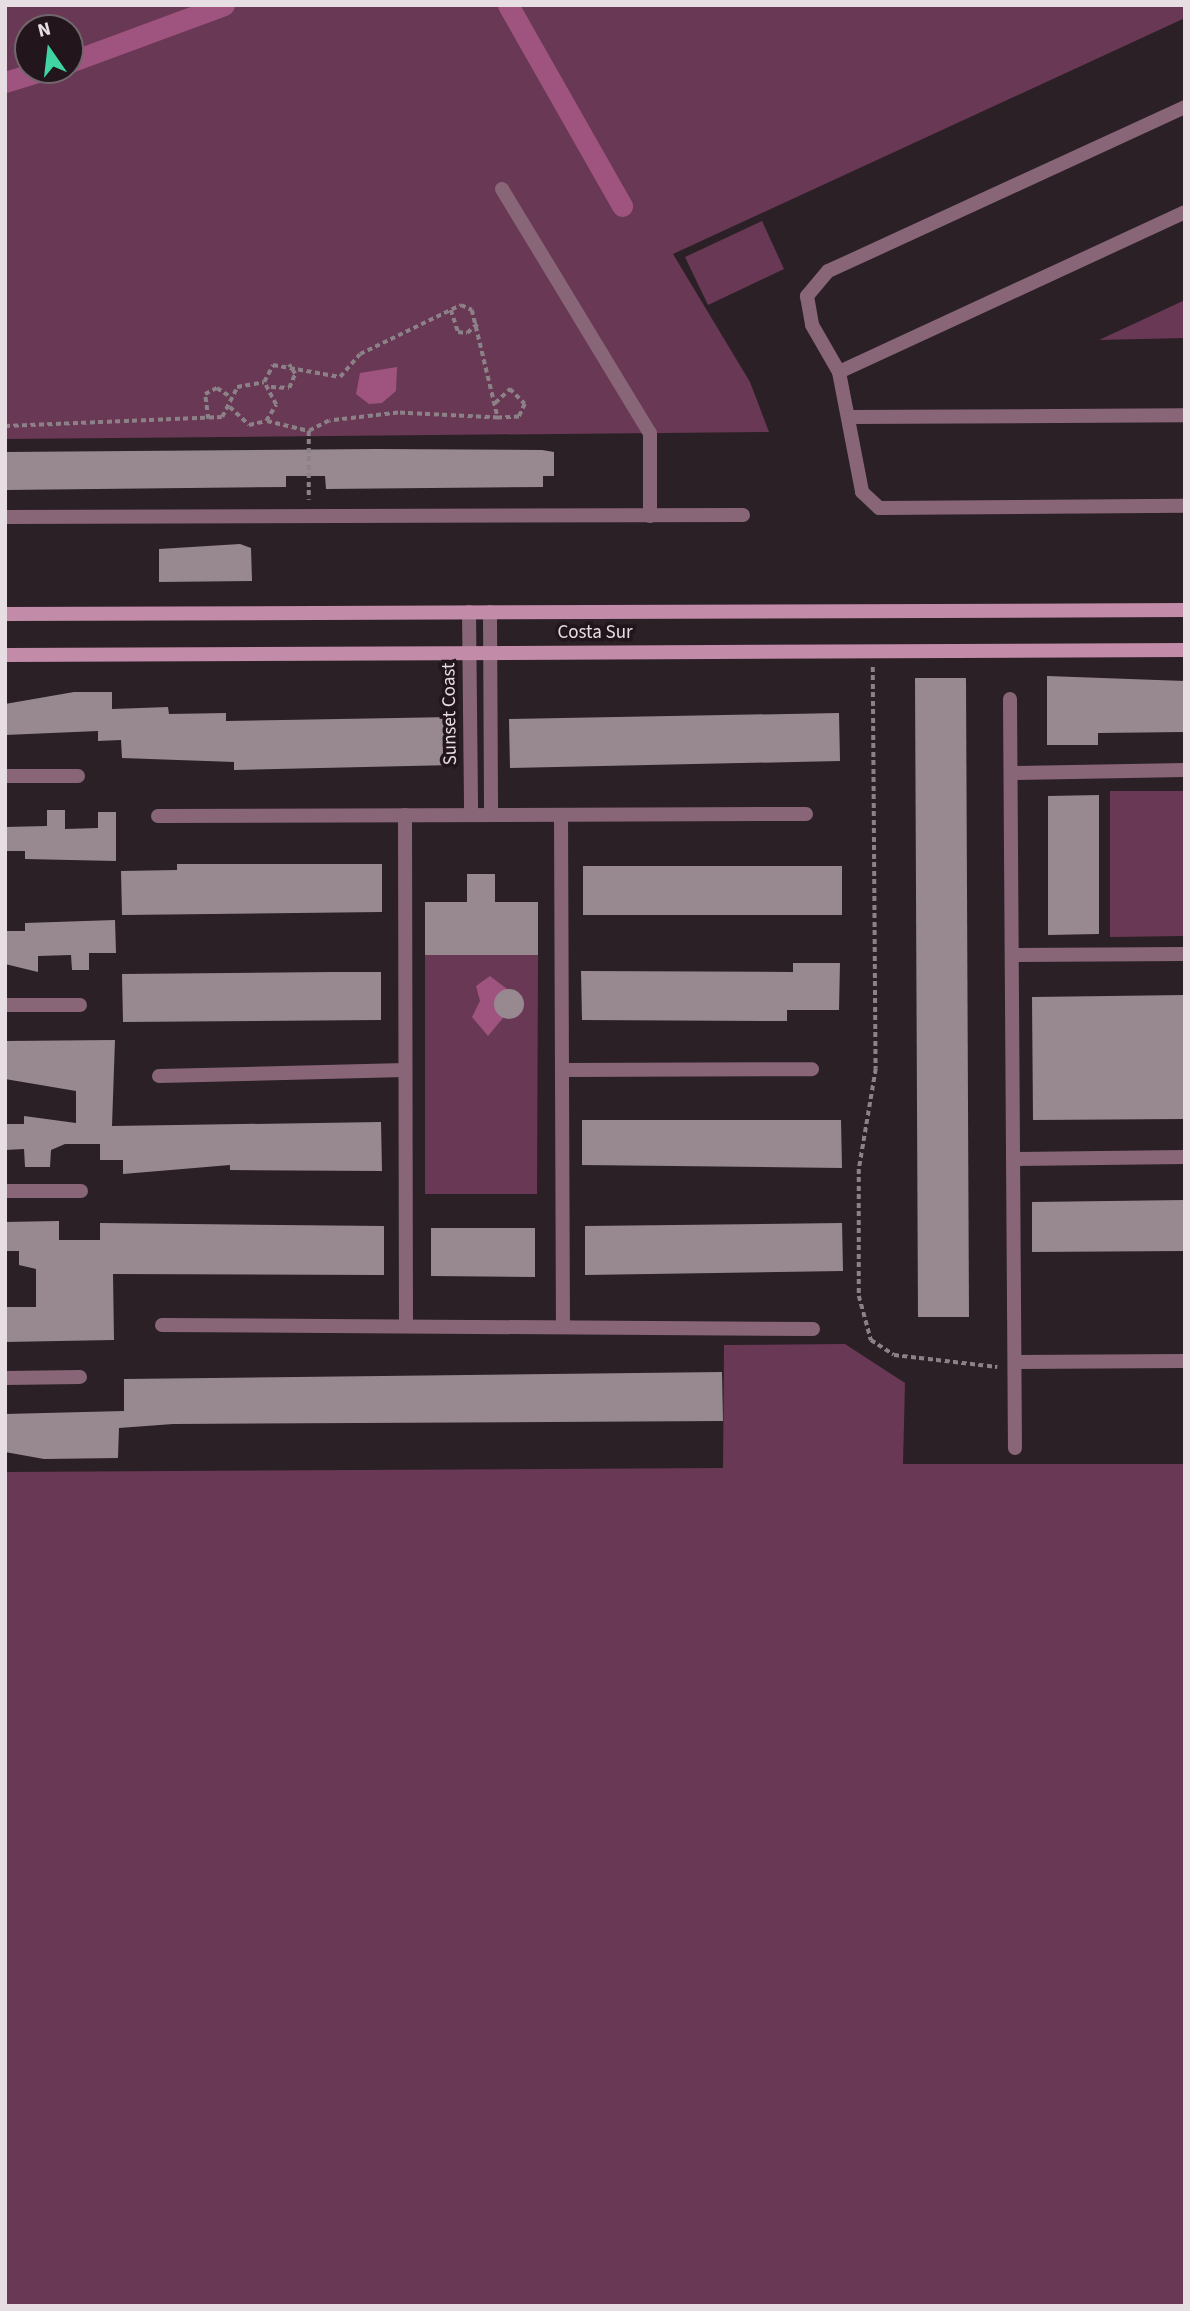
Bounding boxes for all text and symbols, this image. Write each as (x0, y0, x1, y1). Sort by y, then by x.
north arrow (14, 14, 84, 84)
text: N (35, 15, 54, 45)
street label: Costa Sur (557, 622, 633, 644)
street label: Sunset Coast (438, 662, 462, 766)

